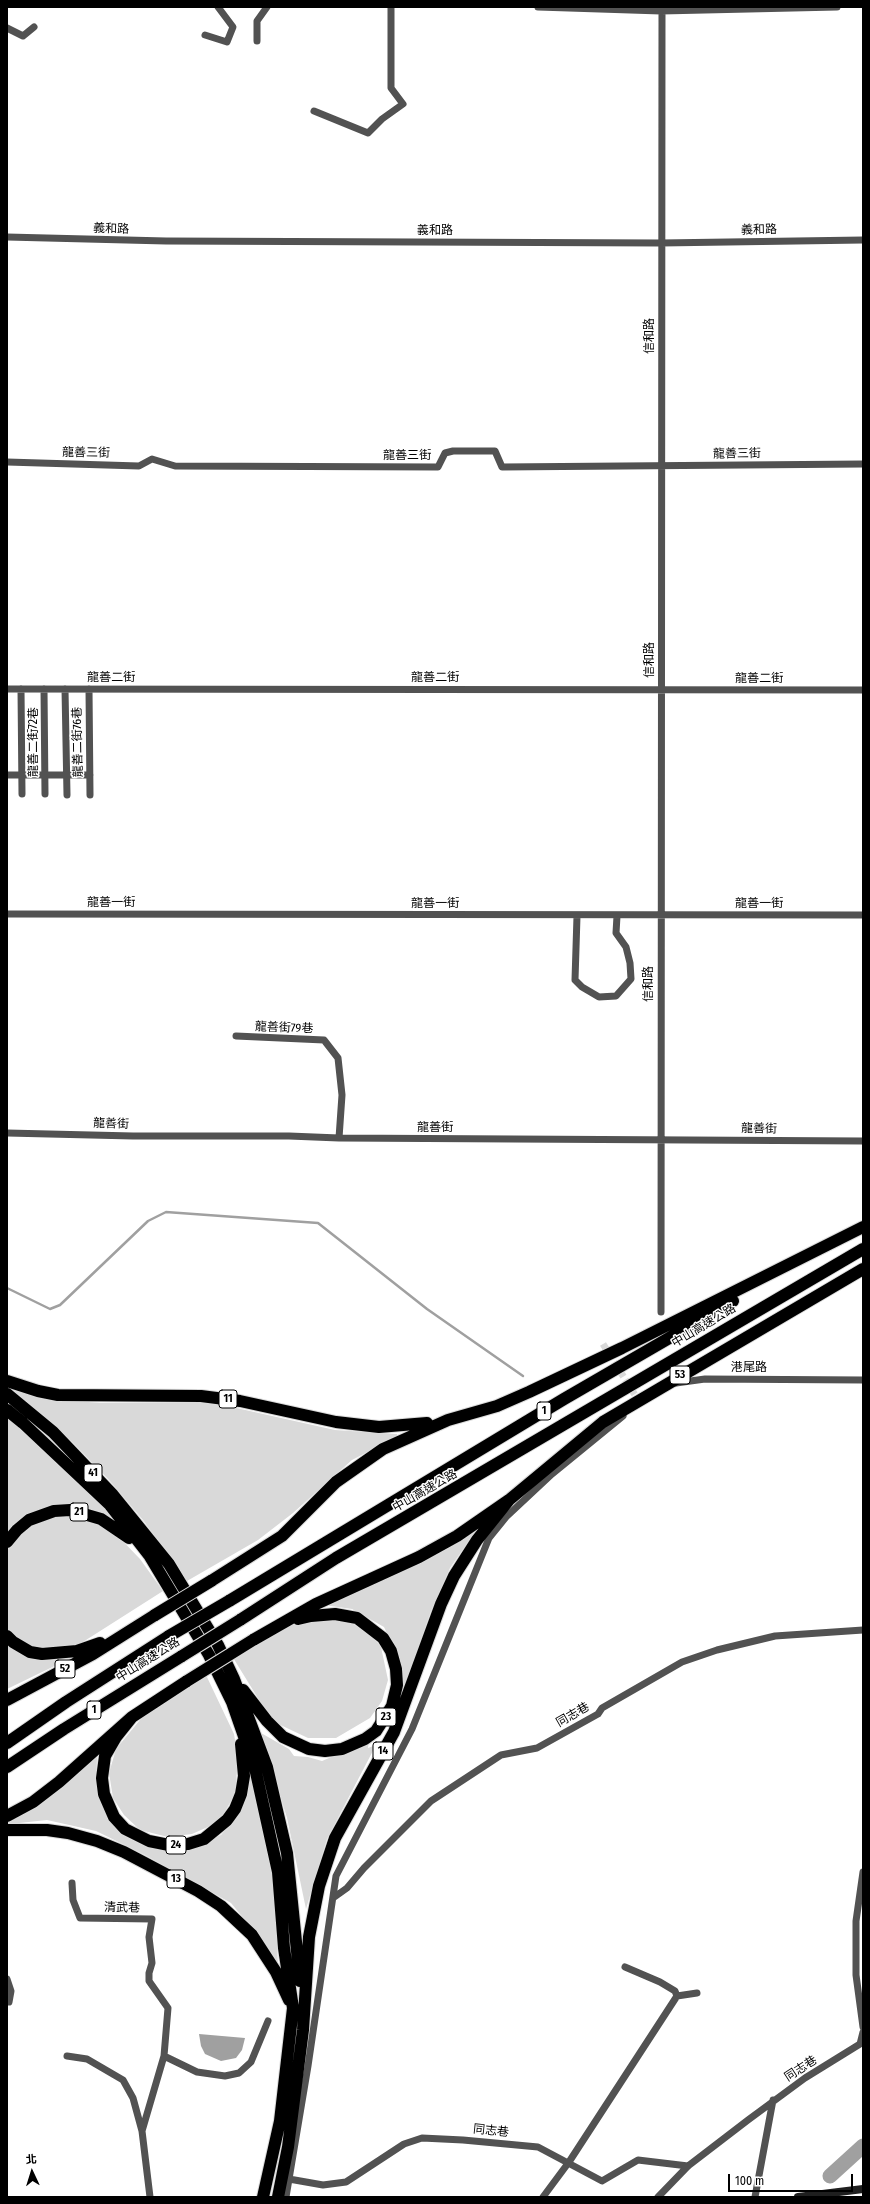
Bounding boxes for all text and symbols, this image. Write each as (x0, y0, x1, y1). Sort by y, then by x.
street label: 義和路 (93, 221, 129, 237)
street label: 義和路 (741, 222, 777, 238)
street label: 義和路 (417, 224, 453, 238)
street label: 信和路 (643, 318, 657, 354)
street label: 龍善三街 (62, 445, 110, 461)
street label: 龍善三街 (713, 446, 761, 462)
street label: 龍善三街 (383, 449, 431, 463)
street label: 信和路 (643, 642, 657, 678)
street label: 龍善二街 (87, 671, 135, 685)
street label: 龍善二街 (411, 671, 459, 685)
street label: 龍善二街 (735, 672, 783, 686)
street label: 龍善二街72巷 (27, 707, 41, 777)
street label: 龍善二街76巷 (70, 707, 86, 777)
street label: 龍善一街 (87, 896, 135, 910)
street label: 龍善一街 (411, 897, 459, 911)
street label: 龍善一街 (735, 897, 783, 911)
street label: 信和路 (642, 966, 656, 1002)
street label: 龍善街79巷 (255, 1020, 313, 1036)
street label: 龍善街 (93, 1116, 129, 1132)
street label: 龍善街 (417, 1121, 453, 1135)
street label: 龍善街 (741, 1121, 777, 1137)
street label: 中山高速公路 (669, 1301, 739, 1351)
street label: 港尾路 (731, 1361, 767, 1375)
road number: 53 (670, 1366, 690, 1384)
road number: 11 (219, 1390, 237, 1408)
road number: 1 (537, 1402, 551, 1420)
road number: 41 (84, 1464, 102, 1482)
street label: 中山高速公路 (390, 1467, 460, 1515)
road number: 21 (70, 1503, 88, 1521)
street label: 中山高速公路 (114, 1635, 182, 1685)
road number: 52 (55, 1660, 75, 1678)
street label: 同志巷 (554, 1700, 592, 1730)
road number: 1 (87, 1701, 101, 1719)
road number: 23 (376, 1708, 396, 1726)
road number: 14 (373, 1742, 393, 1760)
road number: 24 (166, 1836, 186, 1854)
road number: 13 (167, 1870, 185, 1888)
street label: 清武巷 (104, 1900, 140, 1916)
street label: 同志巷 (782, 2053, 820, 2085)
street label: 同志巷 (472, 2122, 510, 2140)
north arrow (12, 2152, 52, 2192)
text: 北 (25, 2153, 37, 2166)
scale bar (730, 2166, 855, 2192)
text: 100 m (735, 2174, 764, 2188)

